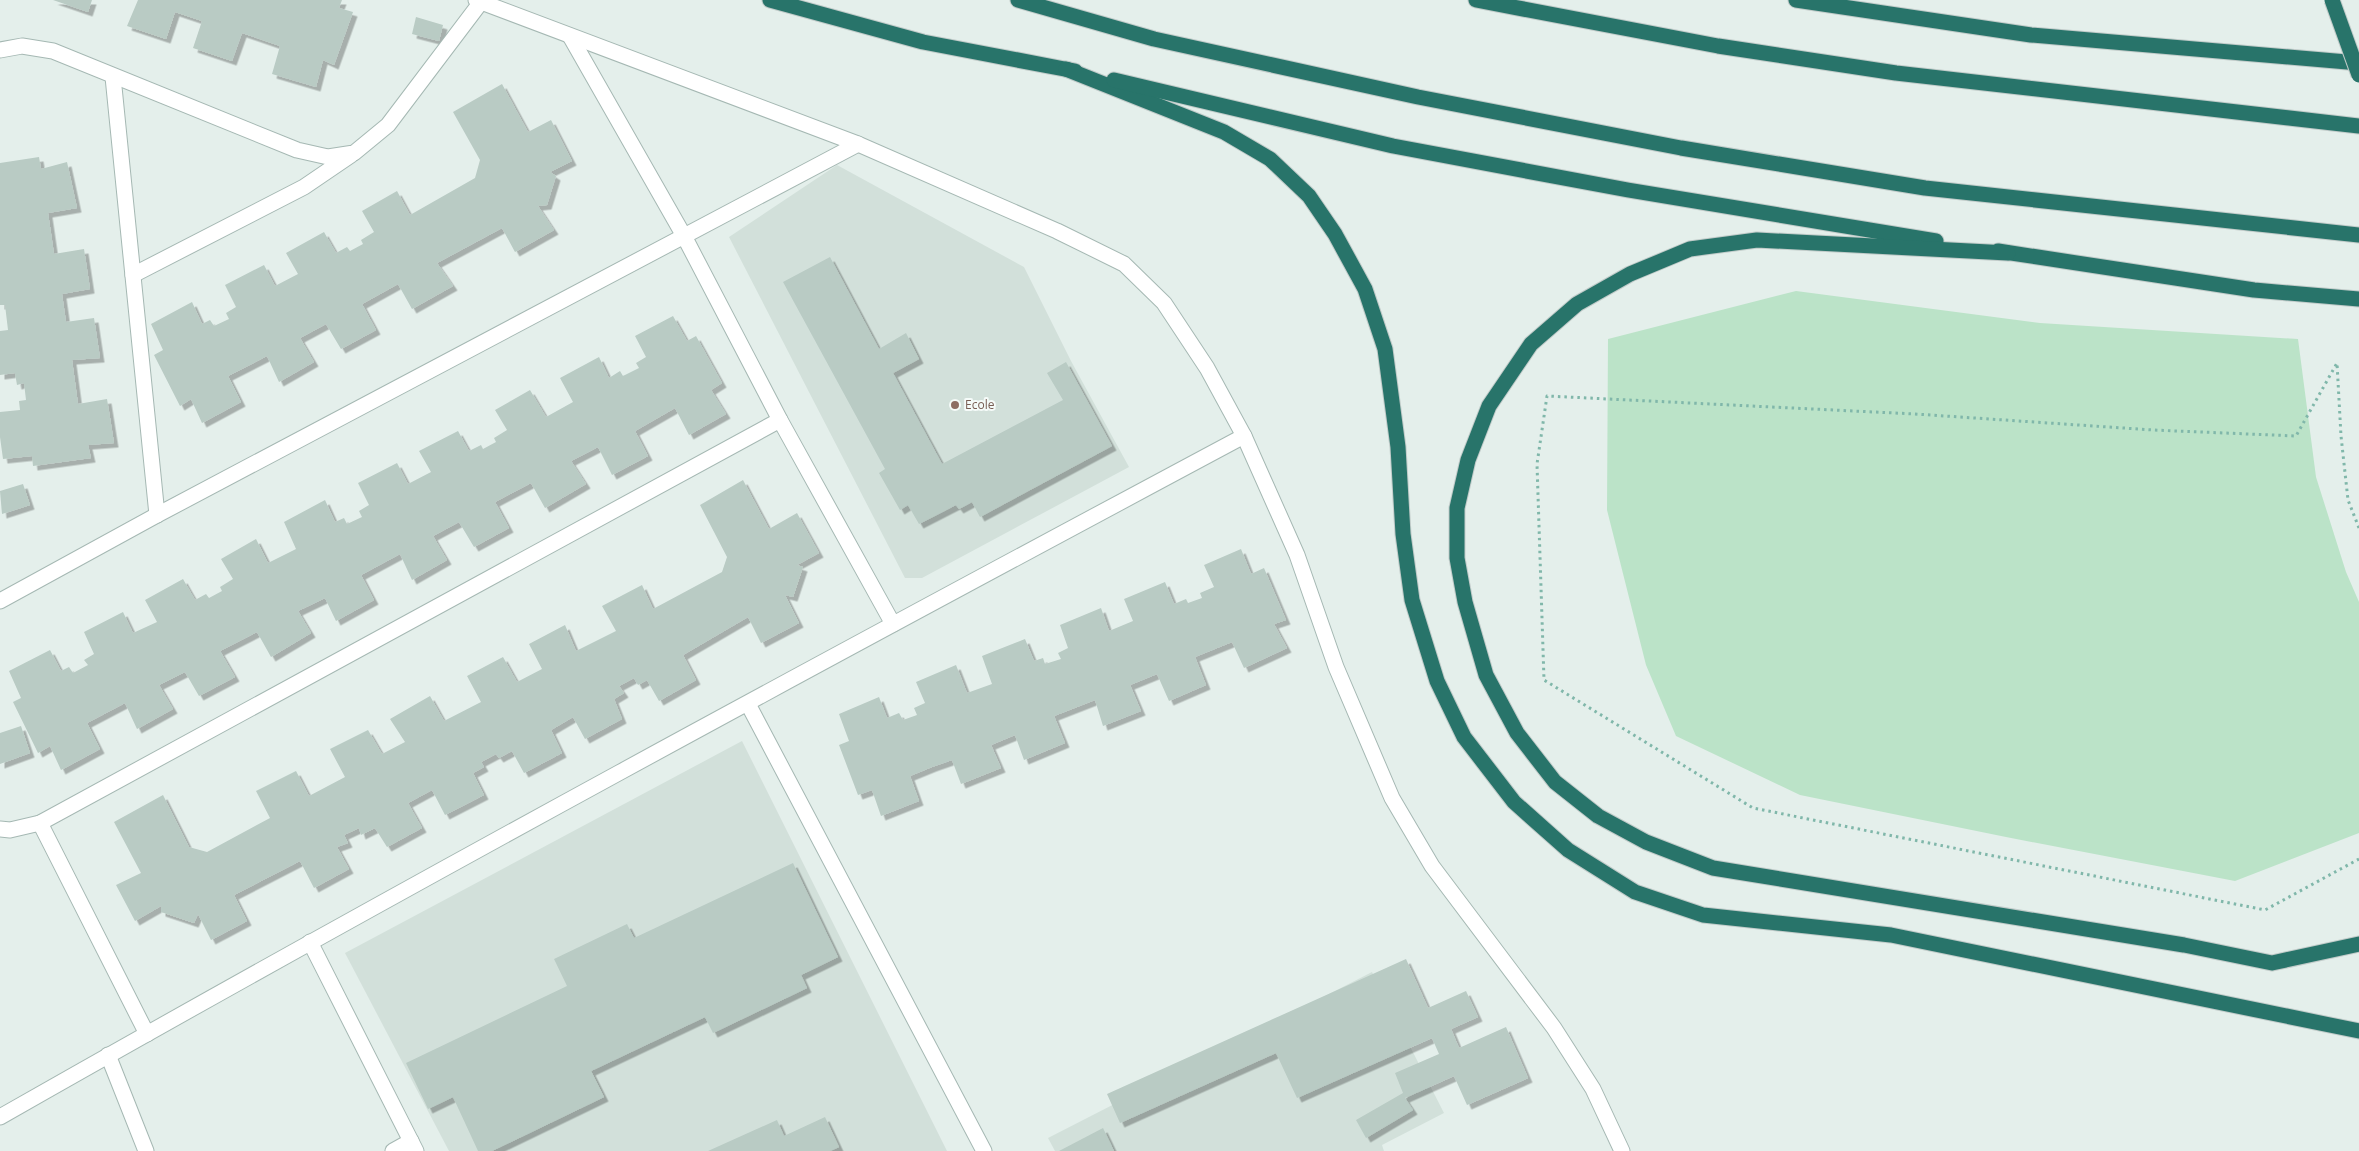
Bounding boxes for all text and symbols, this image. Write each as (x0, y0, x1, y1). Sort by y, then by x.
place label: Ecole (965, 396, 995, 413)
marker: Ecole (949, 399, 961, 411)

